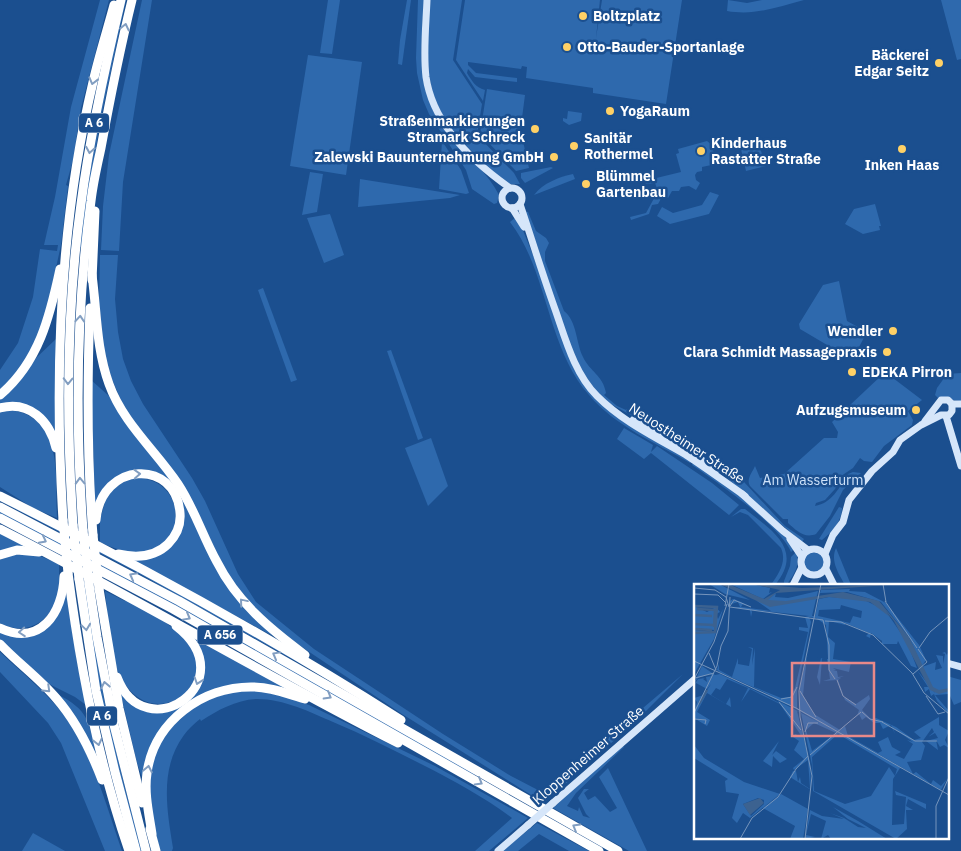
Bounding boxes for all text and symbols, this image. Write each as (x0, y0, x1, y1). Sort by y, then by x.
place label: Boltzplatz (593, 7, 660, 25)
marker: Boltzplatz (577, 10, 589, 22)
one-way arrow (119, 22, 130, 31)
place label: Otto-Bauder-Sportanlage (577, 38, 745, 56)
marker: Otto-Bauder-Sportanlage (561, 41, 573, 53)
place label: Bäckerei Edgar Seitz (854, 46, 929, 80)
marker: Bäckerei Edgar Seitz (933, 57, 945, 69)
one-way arrow (88, 76, 99, 85)
place label: YogaRaum (620, 102, 690, 120)
marker: YogaRaum (604, 105, 616, 117)
place label: Straßenmarkierungen Stramark Schreck (379, 112, 526, 146)
road number: A 6 (79, 114, 109, 132)
marker: Straßenmarkierungen Stramark Schreck (529, 123, 541, 135)
place label: Sanitär Rothermel (584, 129, 653, 163)
place label: Kinderhaus Rastatter Straße (711, 134, 821, 168)
marker: Sanitär Rothermel (568, 140, 580, 152)
marker: Inken Haas (896, 143, 908, 155)
marker: Kinderhaus Rastatter Straße (695, 145, 707, 157)
one-way arrow (85, 146, 95, 155)
place label: Zalewski Bauunternehmung GmbH (314, 148, 544, 166)
marker: Zalewski Bauunternehmung GmbH (548, 151, 560, 163)
place label: Inken Haas (865, 156, 939, 174)
place label: Blümmel Gartenbau (596, 167, 666, 201)
marker: Blümmel Gartenbau (580, 178, 592, 190)
one-way arrow (75, 315, 86, 323)
place label: Wendler (827, 322, 883, 340)
marker: Wendler (887, 325, 899, 337)
place label: Clara Schmidt Massagepraxis (683, 343, 877, 361)
marker: Clara Schmidt Massagepraxis (881, 346, 893, 358)
place label: EDEKA Pirron (862, 363, 952, 381)
marker: EDEKA Pirron (846, 366, 858, 378)
one-way arrow (63, 378, 73, 385)
street label: Neuostheimer Straße (626, 399, 749, 487)
place label: Aufzugsmuseum (796, 401, 906, 419)
marker: Aufzugsmuseum (910, 404, 922, 416)
one-way arrow (133, 469, 141, 480)
park label: Am Wasserturm (763, 471, 863, 489)
one-way arrow (75, 477, 85, 485)
one-way arrow (38, 534, 47, 544)
one-way arrow (130, 573, 139, 583)
inset map (694, 584, 948, 838)
one-way arrow (240, 598, 249, 607)
one-way arrow (181, 611, 190, 621)
one-way arrow (80, 622, 90, 631)
one-way arrow (18, 626, 26, 637)
road number: A 656 (198, 626, 242, 644)
one-way arrow (272, 651, 281, 661)
one-way arrow (193, 676, 203, 684)
one-way arrow (101, 680, 111, 689)
one-way arrow (41, 683, 50, 692)
one-way arrow (323, 690, 332, 700)
street label: Kloppenheimer Straße (528, 701, 648, 808)
road number: A 6 (87, 706, 117, 726)
one-way arrow (92, 737, 102, 746)
one-way arrow (142, 764, 153, 773)
one-way arrow (473, 776, 482, 786)
one-way arrow (572, 823, 581, 833)

